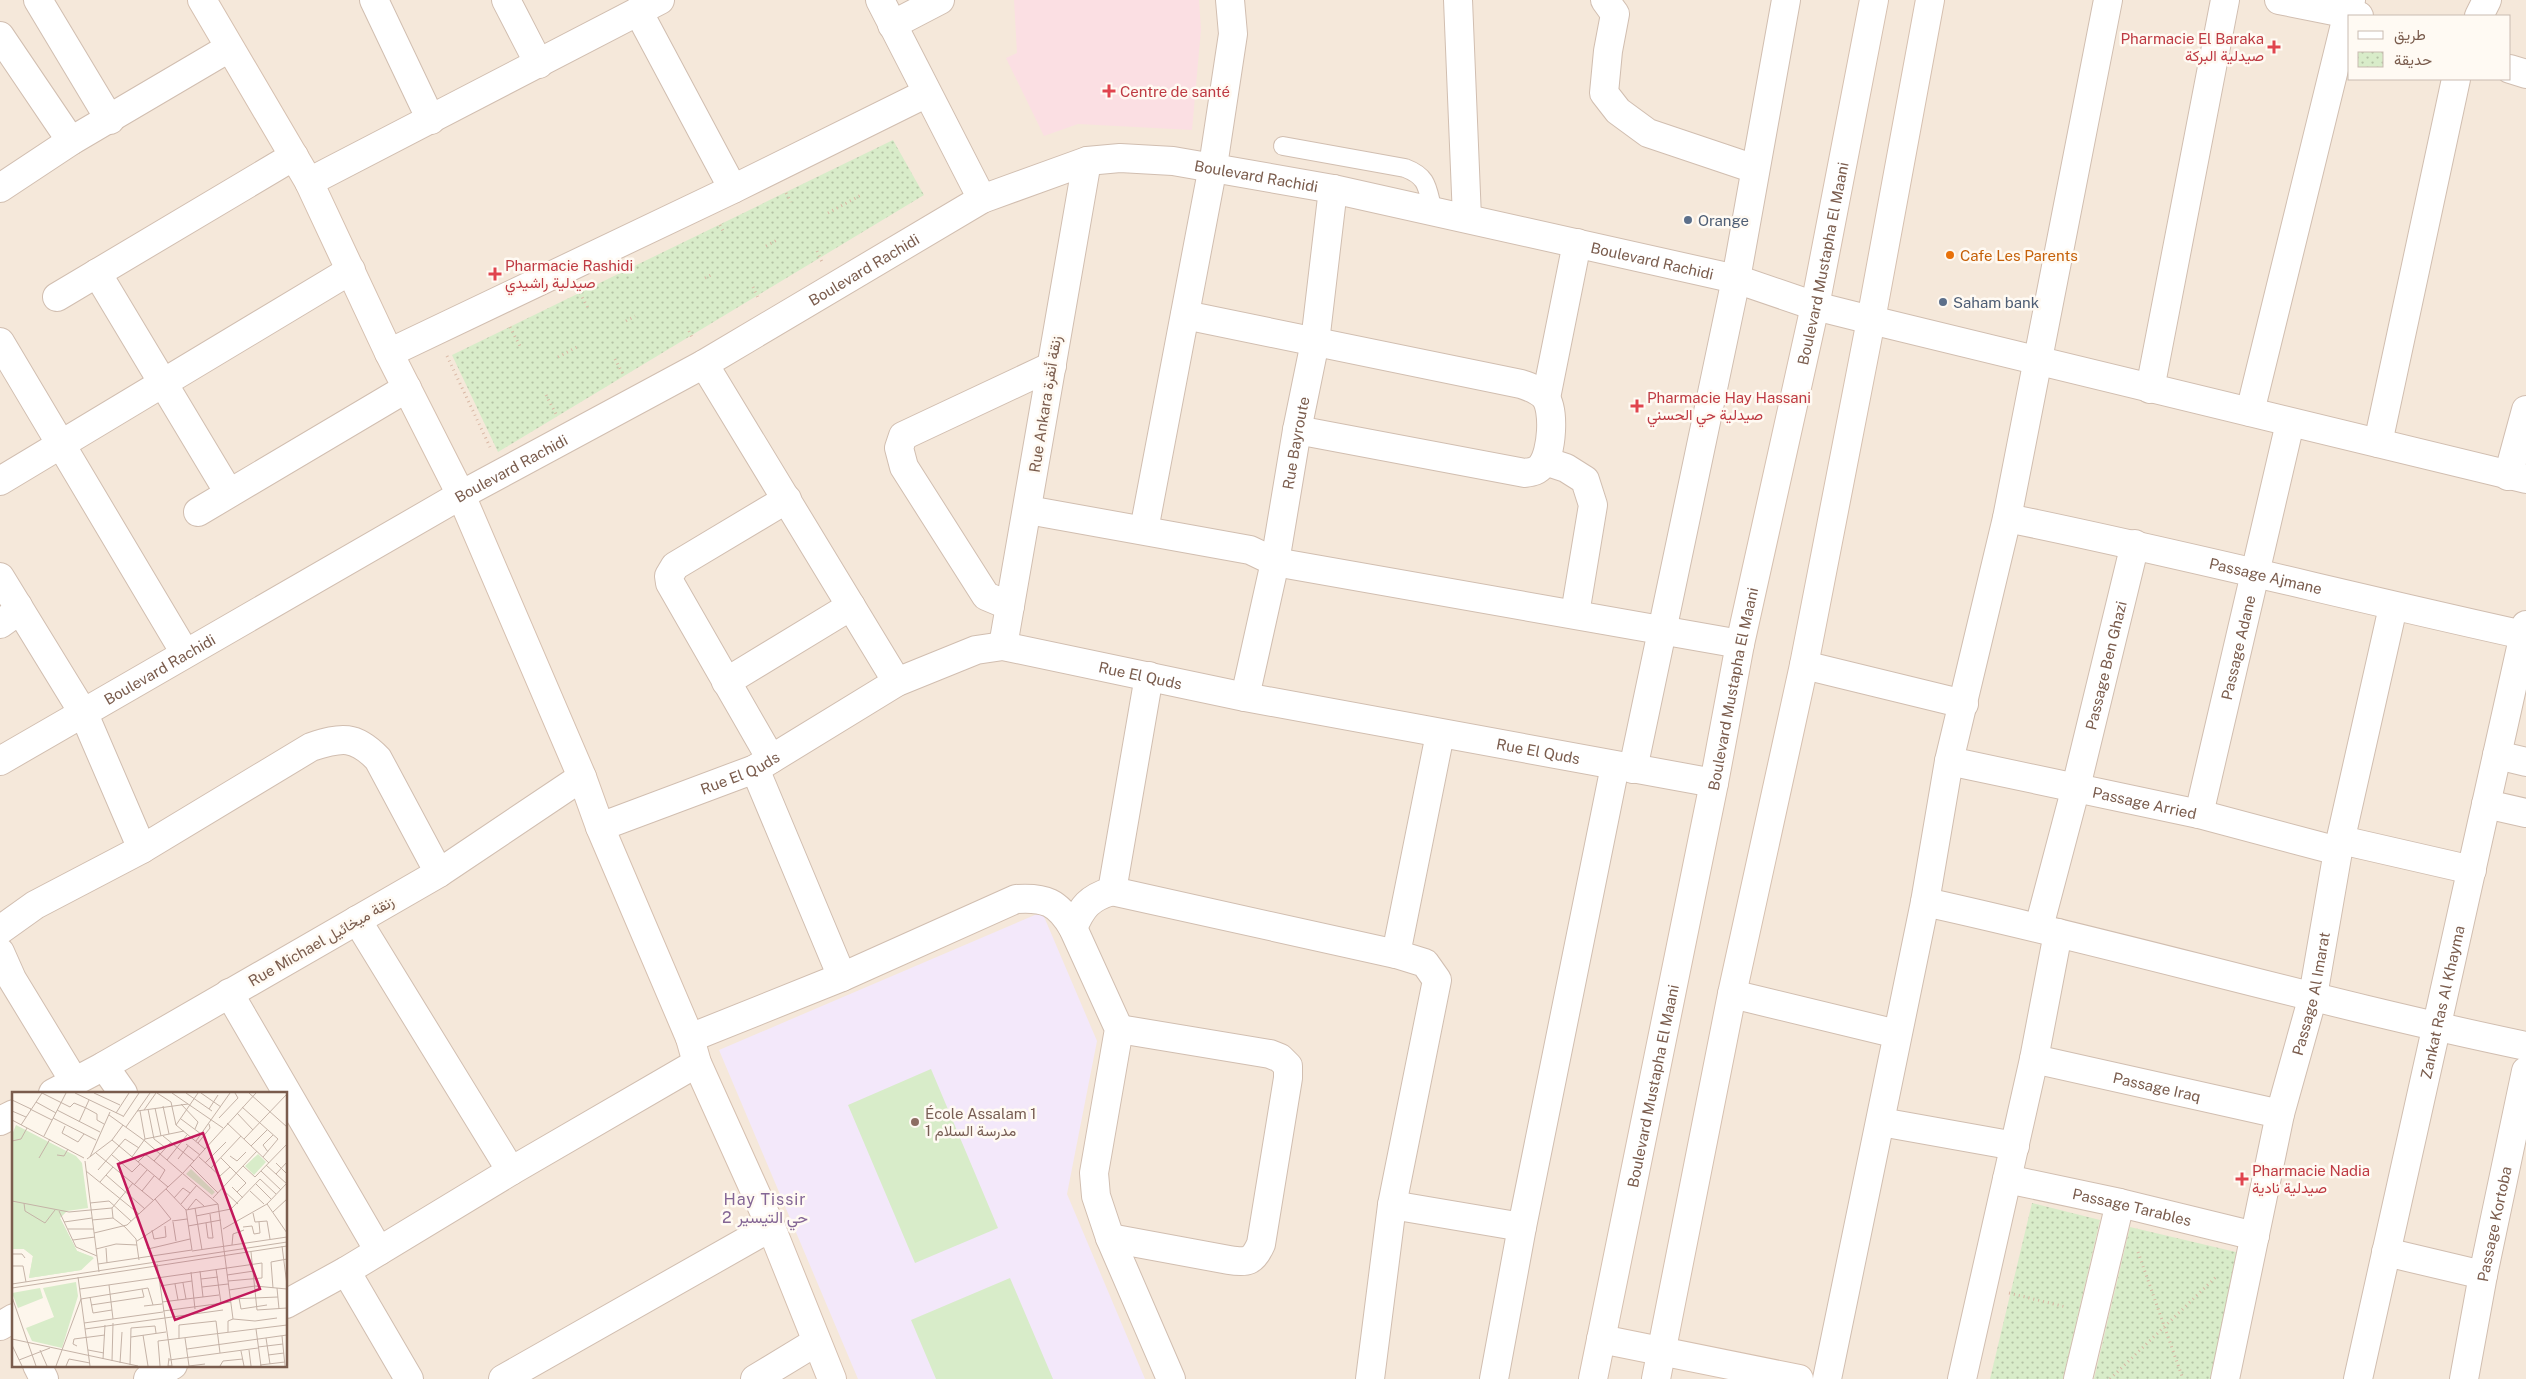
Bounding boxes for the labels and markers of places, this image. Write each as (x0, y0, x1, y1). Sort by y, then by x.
place label: Pharmacie El Baraka صيدلية البركة (2121, 30, 2264, 65)
marker: Pharmacie El Baraka صيدلية البركة (2268, 41, 2280, 53)
place label: Centre de santé (1120, 83, 1230, 100)
marker: Centre de santé (1102, 84, 1116, 98)
place label: Orange (1698, 212, 1749, 229)
marker: Orange (1682, 214, 1694, 226)
place label: Cafe Les Parents (1960, 247, 2078, 264)
marker: Cafe Les Parents (1944, 249, 1956, 261)
place label: Pharmacie Rashidi صيدلية راشيدي (505, 257, 633, 296)
marker: Pharmacie Rashidi صيدلية راشيدي (489, 268, 501, 280)
place label: Saham bank (1953, 294, 2039, 311)
marker: Saham bank (1937, 296, 1949, 308)
place label: Pharmacie Hay Hassani صيدلية حي الحسني (1647, 389, 1811, 428)
marker: Pharmacie Hay Hassani صيدلية حي الحسني (1631, 400, 1643, 412)
place label: École Assalam 1 مدرسة السلام 1 (925, 1105, 1036, 1141)
marker: École Assalam 1 مدرسة السلام 1 (909, 1116, 921, 1128)
place label: Pharmacie Nadia صيدلية نادية (2252, 1162, 2370, 1197)
marker: Pharmacie Nadia صيدلية نادية (2236, 1173, 2248, 1185)

